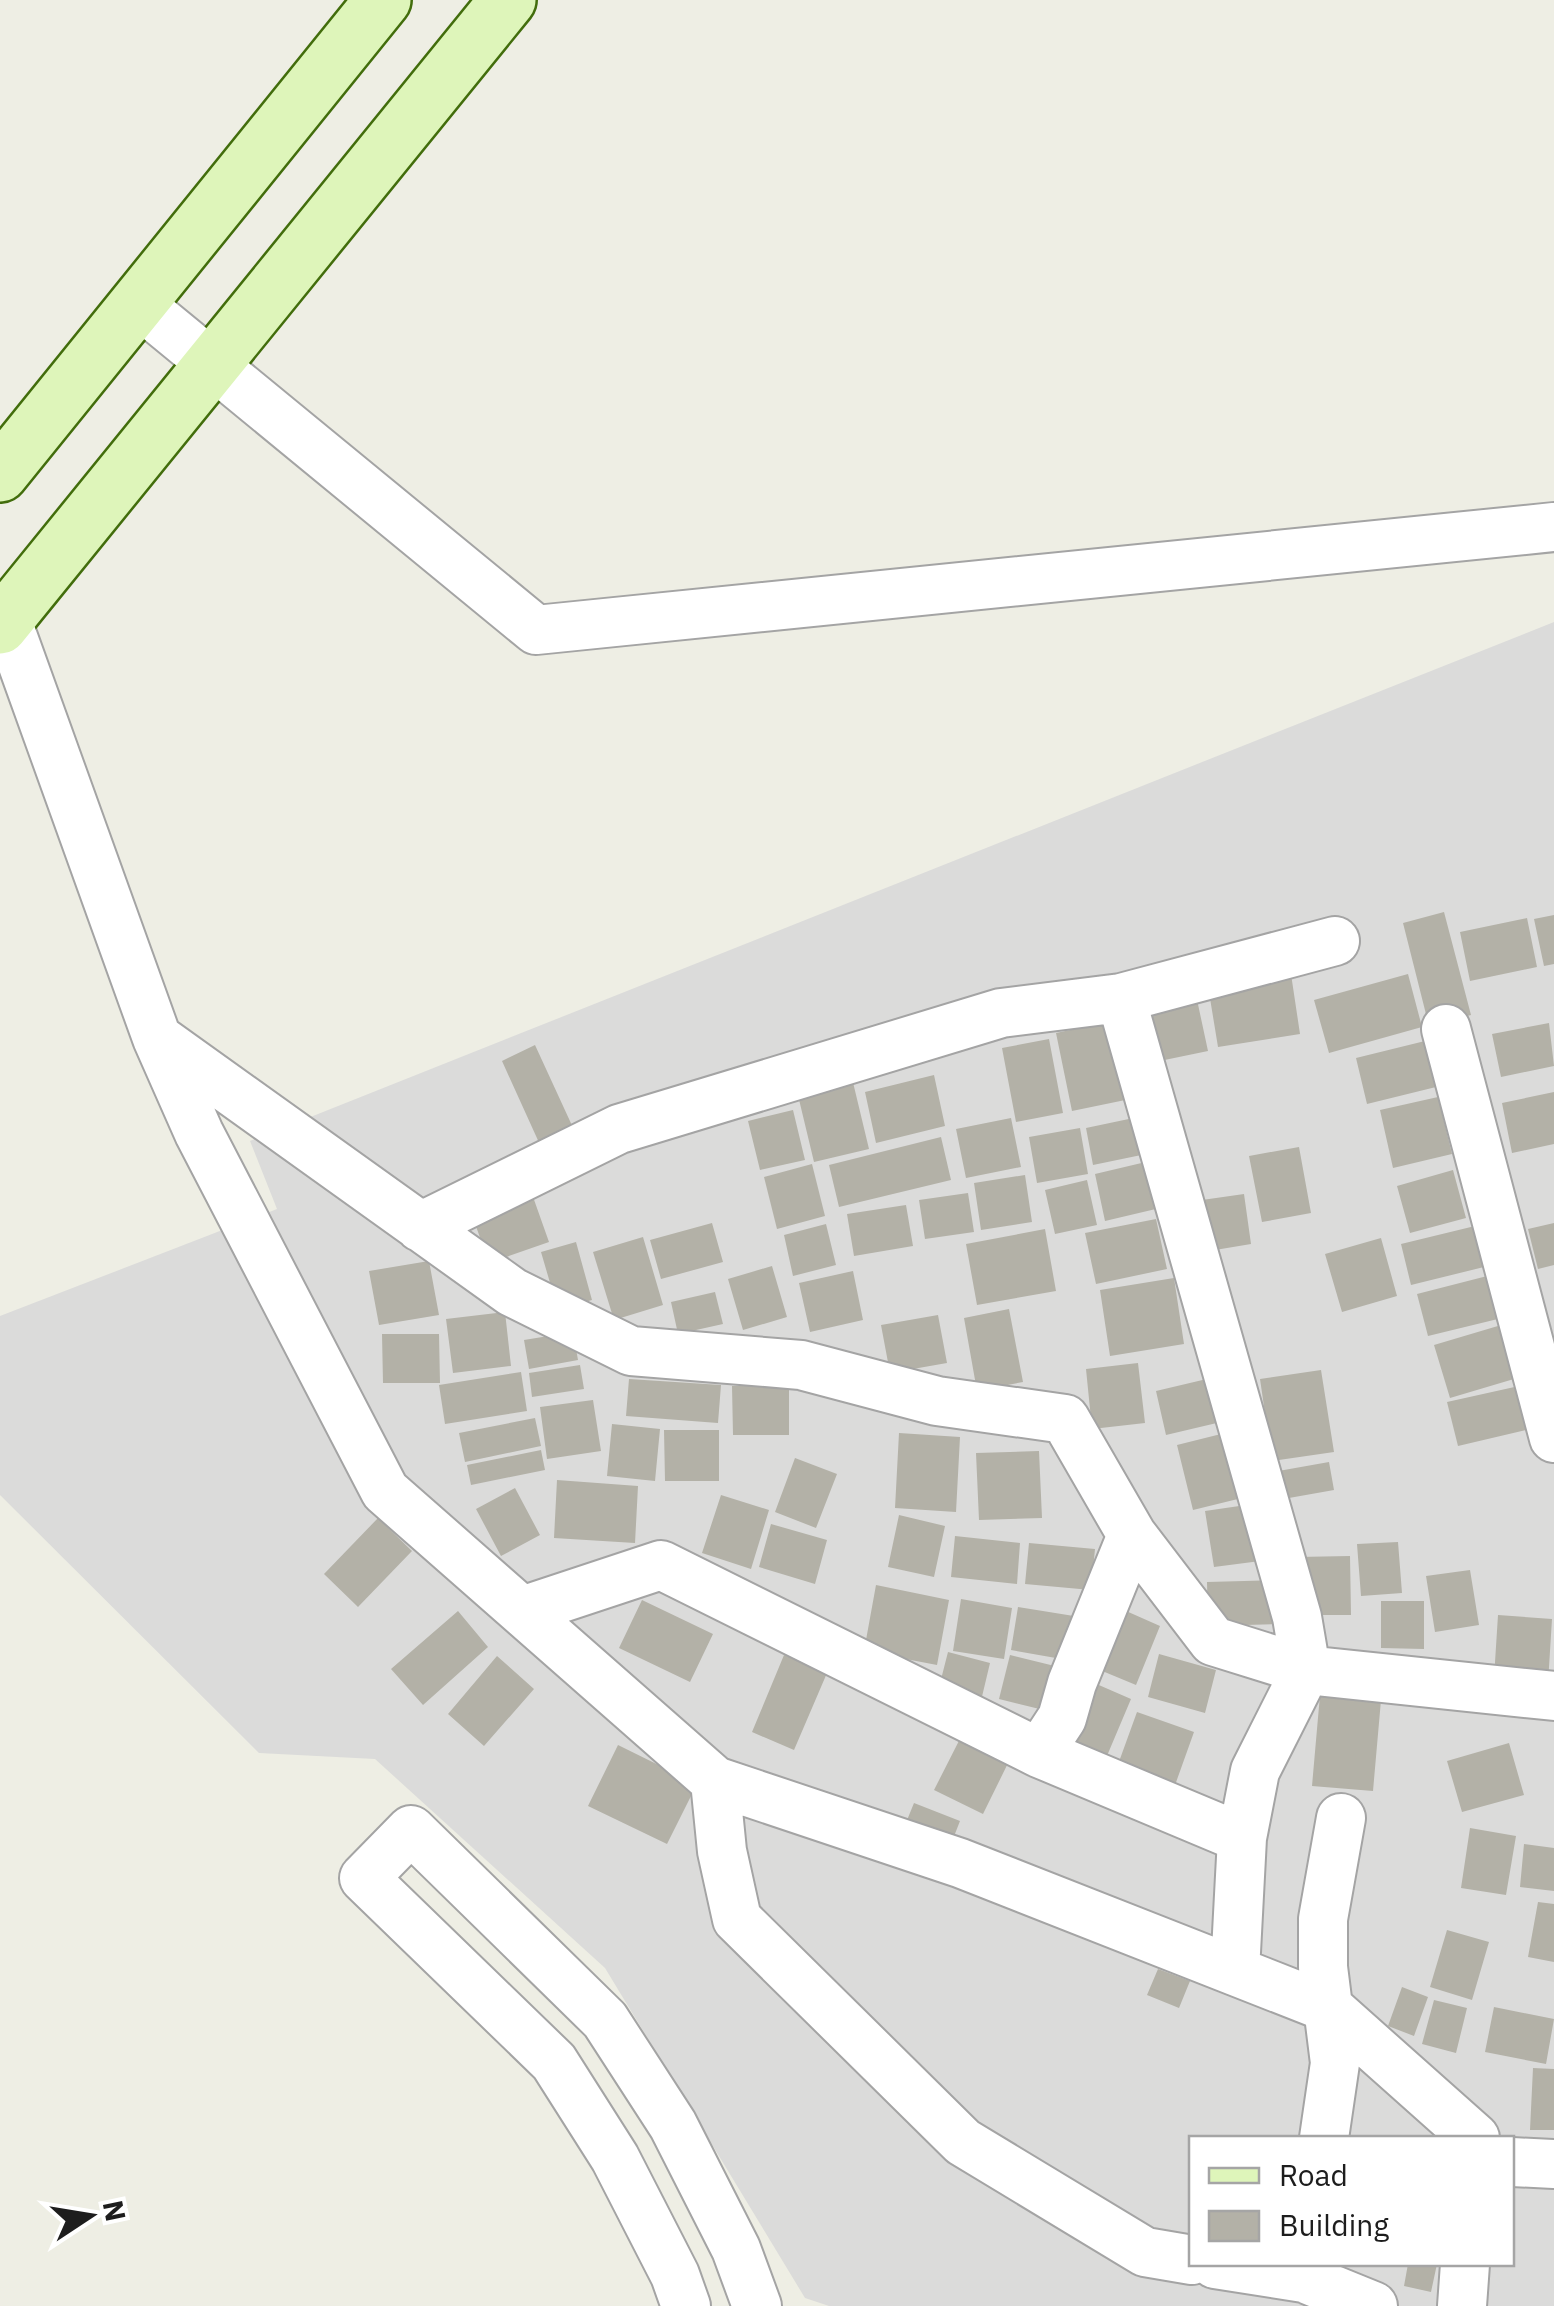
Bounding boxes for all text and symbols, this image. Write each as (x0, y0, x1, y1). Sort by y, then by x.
legend (1189, 2136, 1514, 2266)
text: Road (1279, 2155, 1348, 2194)
north arrow (40, 2166, 140, 2266)
text: N (95, 2197, 135, 2224)
text: Building (1279, 2205, 1389, 2244)

